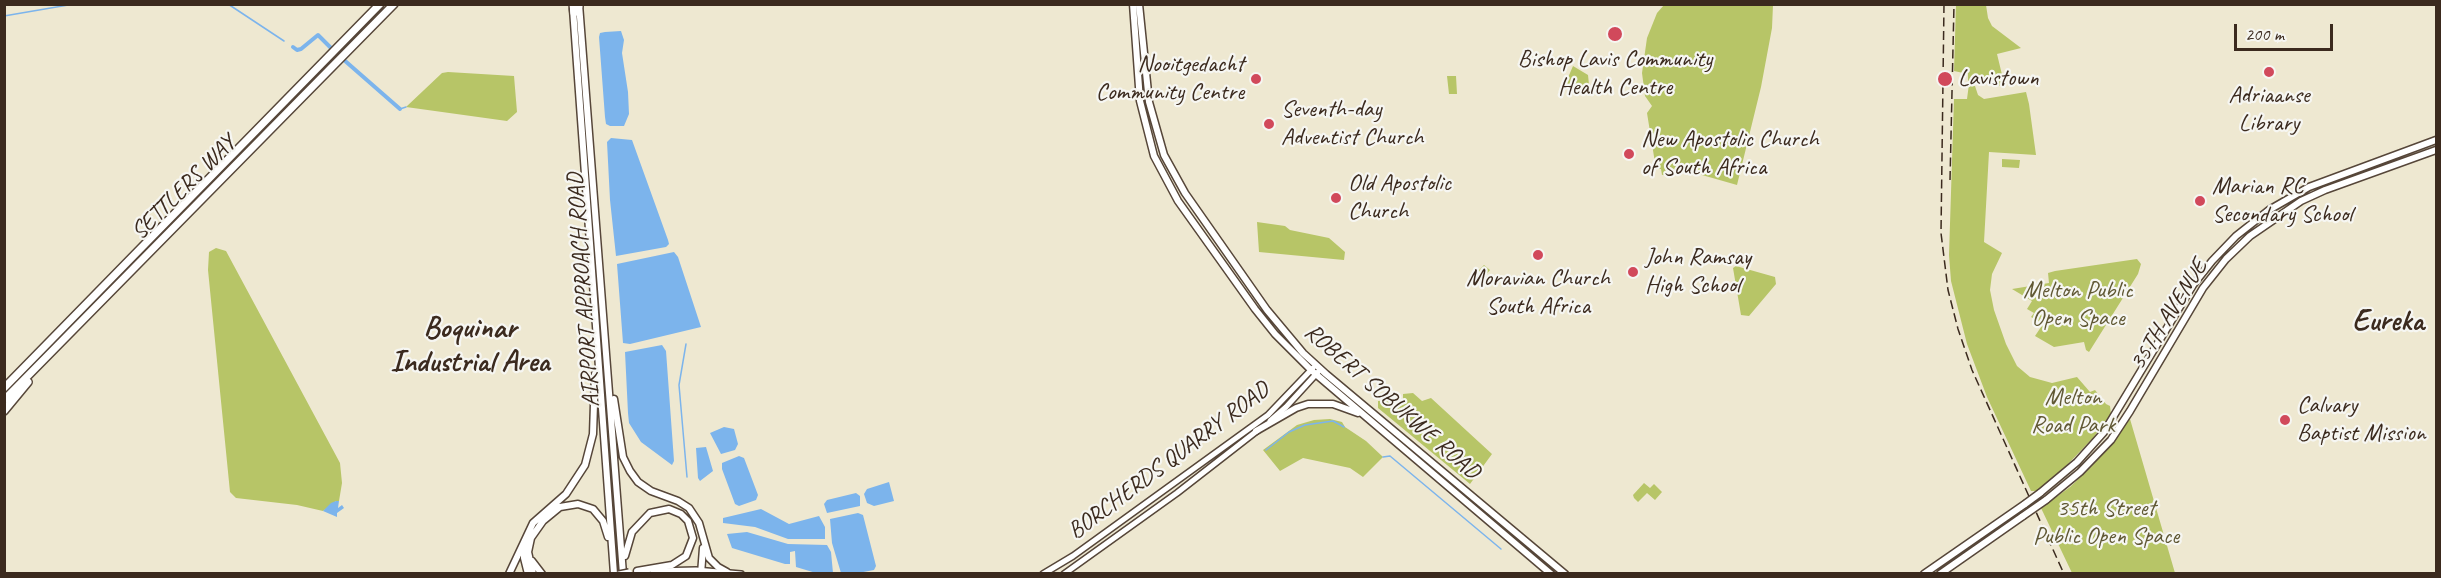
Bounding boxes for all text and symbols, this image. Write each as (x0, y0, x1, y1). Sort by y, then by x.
scale bar (2237, 12, 2336, 50)
text: 200 m (2245, 23, 2284, 45)
marker: Bishop Lavis Community Health Centre (1606, 25, 1624, 43)
place label: Bishop Lavis Community Health Centre (1518, 46, 1712, 102)
place label: Nooitgedacht Community Centre (1096, 51, 1244, 107)
place label: Lavistown (1958, 65, 2038, 93)
marker: Adriaanse Library (2262, 65, 2276, 79)
marker: Lavistown (1936, 70, 1954, 88)
marker: Nooitgedacht Community Centre (1249, 72, 1263, 86)
place label: Adriaanse Library (2229, 82, 2309, 138)
place label: Seventh-day Adventist Church (1281, 96, 1423, 152)
marker: Seventh-day Adventist Church (1262, 117, 1276, 131)
place label: New Apostolic Church of South Africa (1641, 126, 1819, 182)
street label: SETTLERS WAY (126, 130, 242, 246)
marker: New Apostolic Church of South Africa (1622, 147, 1636, 161)
place label: Old Apostolic Church (1348, 170, 1451, 226)
street label: AIRPORT APPROACH ROAD (561, 172, 607, 408)
place label: Marian RC Secondary School (2212, 173, 2352, 229)
marker: Old Apostolic Church (1329, 191, 1343, 205)
marker: Marian RC Secondary School (2193, 194, 2207, 208)
place label: John Ramsay High School (1645, 244, 1751, 300)
marker: Moravian Church South Africa (1531, 248, 1545, 262)
street label: 35TH AVENUE (2124, 254, 2214, 376)
place label: Moravian Church South Africa (1466, 265, 1610, 321)
marker: John Ramsay High School (1626, 265, 1640, 279)
park label: Melton Public Open Space (2023, 277, 2133, 333)
district label: Eureka (2352, 304, 2424, 340)
district label: Boquinar Industrial Area (390, 311, 550, 382)
street label: ROBERT SOBUKWE ROAD (1298, 318, 1486, 486)
street label: BORCHERDS QUARRY ROAD (1063, 376, 1275, 546)
park label: Melton Road Park (2031, 384, 2115, 440)
place label: Calvary Baptist Mission (2297, 392, 2426, 448)
marker: Calvary Baptist Mission (2278, 413, 2292, 427)
park label: 35th Street Public Open Space (2033, 495, 2179, 551)

